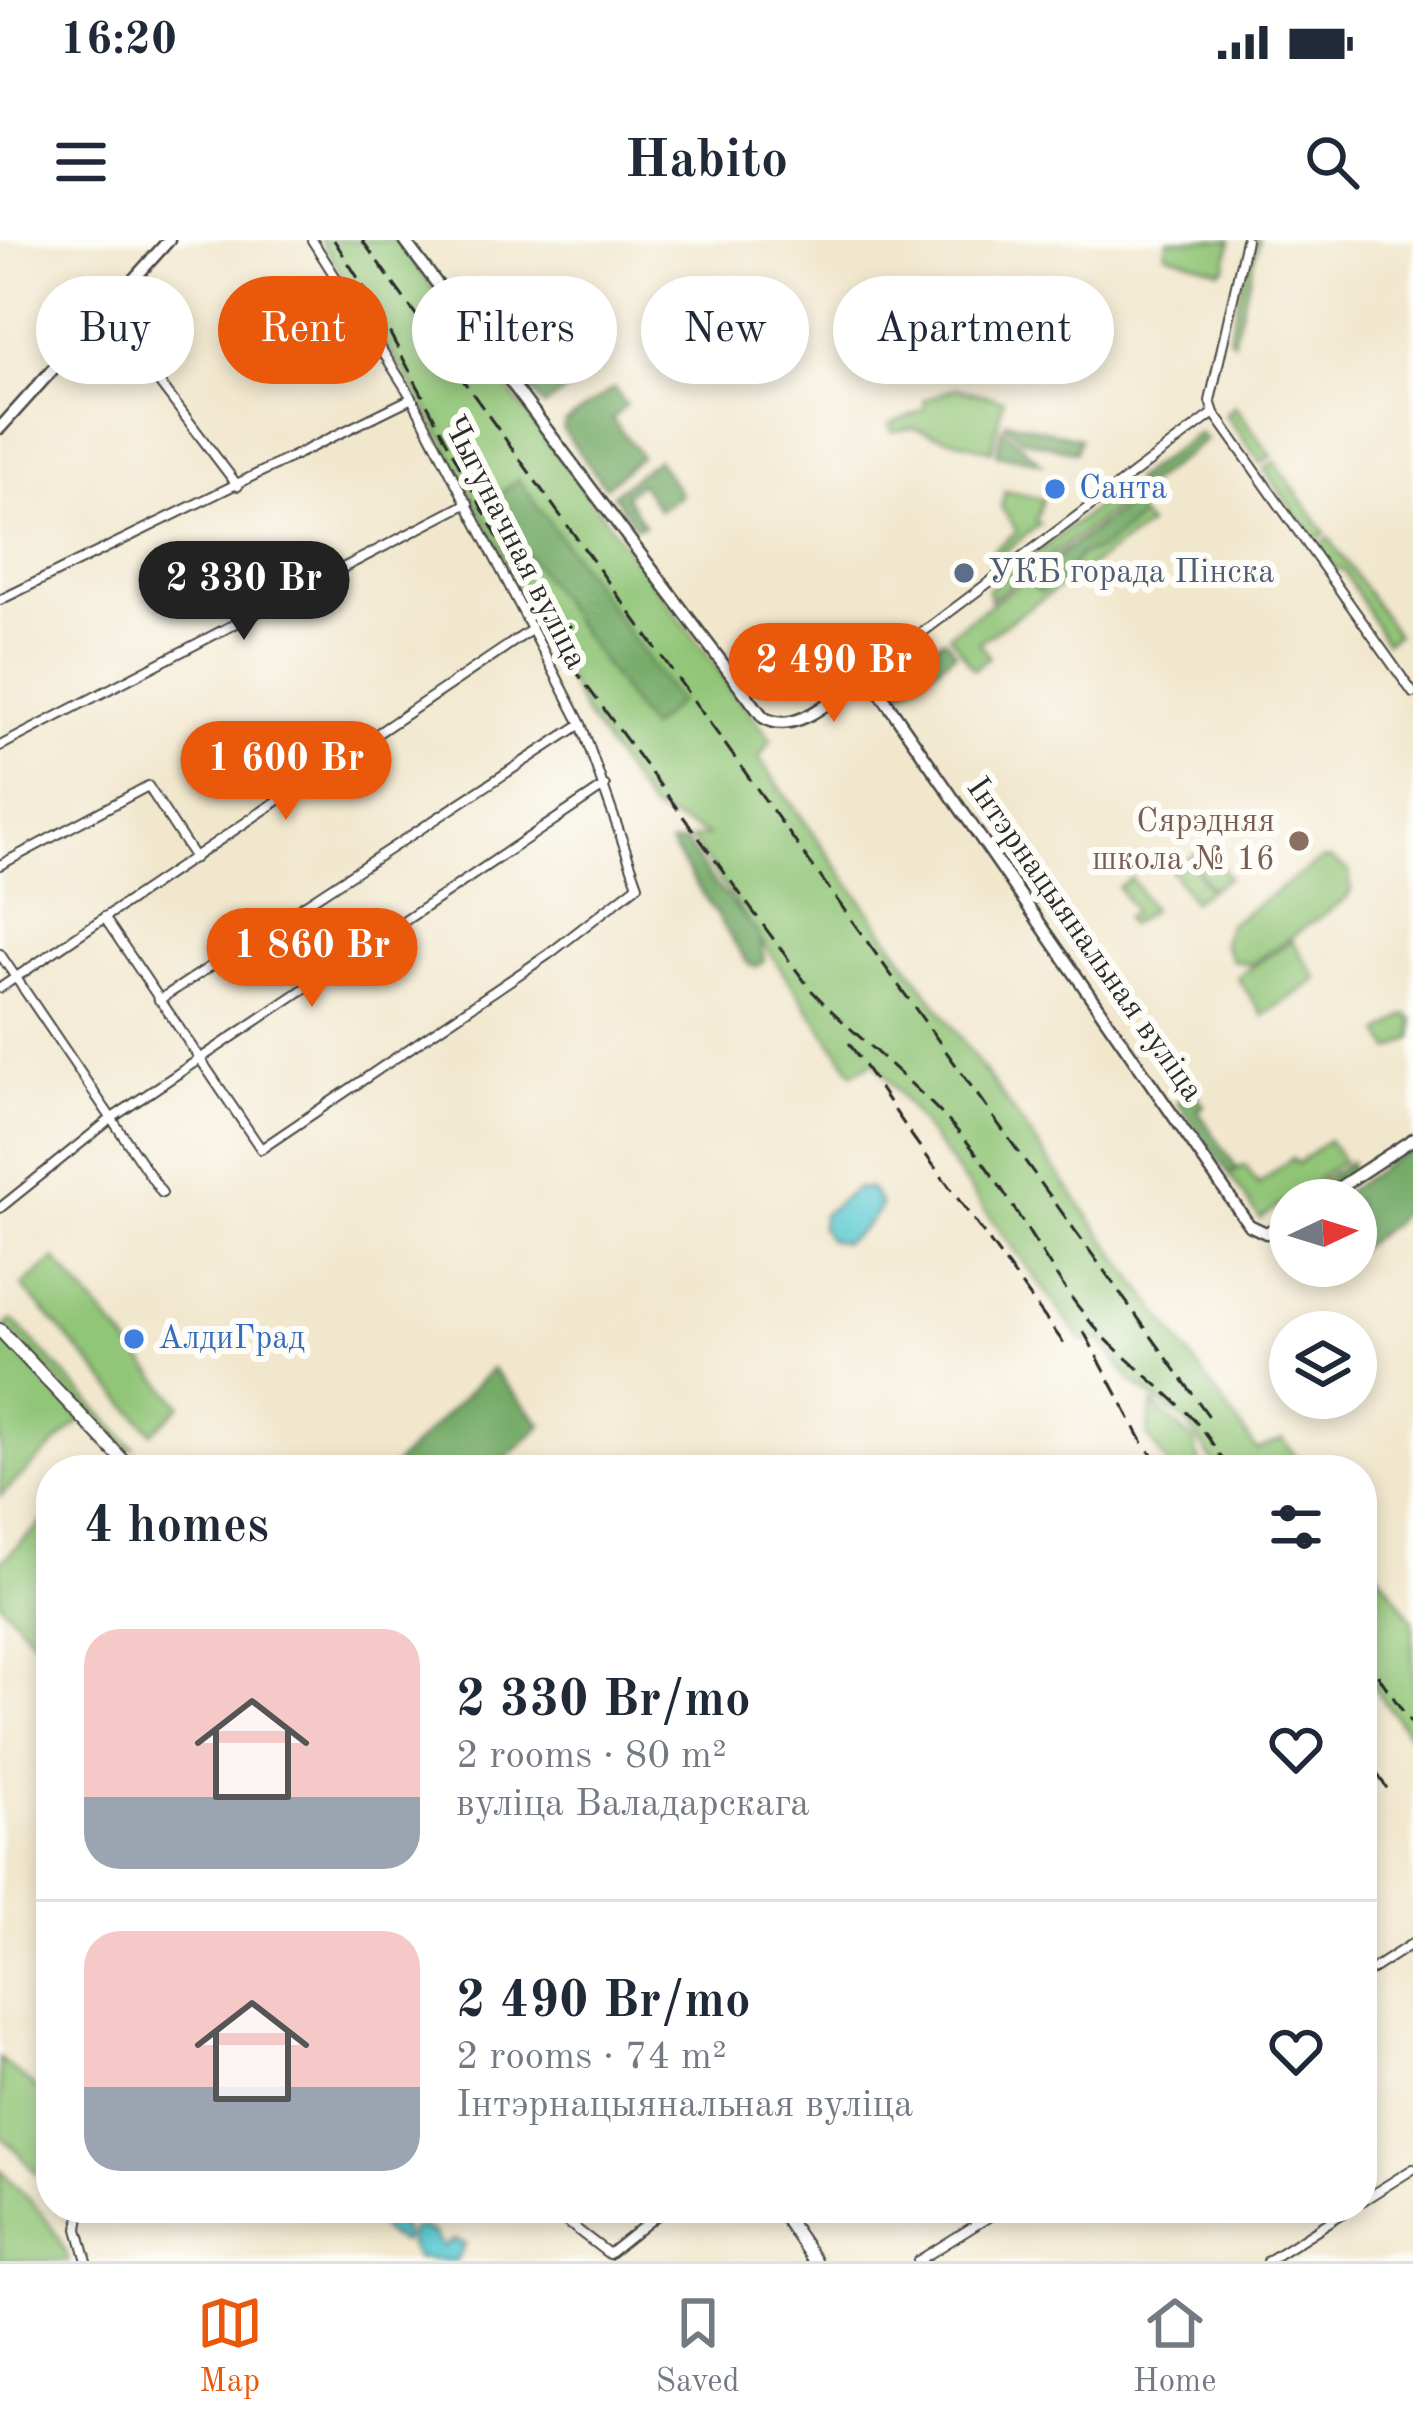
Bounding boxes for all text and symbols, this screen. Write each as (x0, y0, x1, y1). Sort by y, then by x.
text: 16:20 (60, 19, 177, 64)
icon: menu (48, 129, 114, 195)
icon: search (1299, 129, 1365, 195)
text: Habito (625, 135, 788, 189)
chip: Buy (36, 276, 194, 384)
chip: Rent (218, 276, 388, 384)
chip: Filters (412, 276, 617, 384)
chip: New (641, 276, 809, 384)
chip: Apartment (833, 276, 1114, 384)
street label: Чыгуначная вуліца (436, 411, 592, 675)
place label: Санта (1079, 473, 1167, 506)
marker: Санта (1042, 476, 1068, 502)
pin: 2 330 Br (120, 541, 368, 643)
place label: УКБ горада Пінска (988, 557, 1275, 590)
text: 2 330 Br (166, 560, 322, 599)
marker: УКБ горада Пінска (951, 560, 977, 586)
pin: 2 490 Br (710, 623, 958, 725)
text: 2 490 Br (756, 642, 912, 681)
pin: 1 600 Br (162, 721, 410, 823)
text: 1 600 Br (208, 740, 364, 779)
street label: Інтэрнацыянальная вуліца (960, 772, 1208, 1108)
place label: Сярэдняя школа № 16 (1092, 806, 1275, 877)
marker: Сярэдняя школа № 16 (1286, 828, 1312, 854)
pin: 1 860 Br (188, 908, 436, 1010)
text: 1 860 Br (234, 927, 390, 966)
north arrow (1269, 1179, 1377, 1287)
map controls (1269, 1179, 1377, 1419)
button: layers (1269, 1311, 1377, 1419)
place label: АлдиГрад (158, 1323, 305, 1356)
marker: АлдиГрад (121, 1326, 147, 1352)
icon: filters (1263, 1494, 1329, 1560)
text: 4 homes (84, 1502, 269, 1553)
text: 2 330 Br/mo (456, 1676, 751, 1727)
icon: home (180, 1677, 324, 1821)
icon: heart (1263, 1716, 1329, 1782)
text: 2 rooms · 80 m² (456, 1737, 727, 1776)
text: вуліца Валадарскага (456, 1785, 810, 1824)
text: 2 490 Br/mo (456, 1977, 751, 2028)
icon: home (180, 1979, 324, 2123)
icon: heart (1263, 2018, 1329, 2084)
text: 2 rooms · 74 m² (456, 2038, 727, 2077)
text: Інтэрнацыянальная вуліца (456, 2086, 913, 2125)
tab: Map (197, 2290, 263, 2403)
tab: Saved (656, 2290, 740, 2403)
tab: Home (1133, 2290, 1216, 2403)

